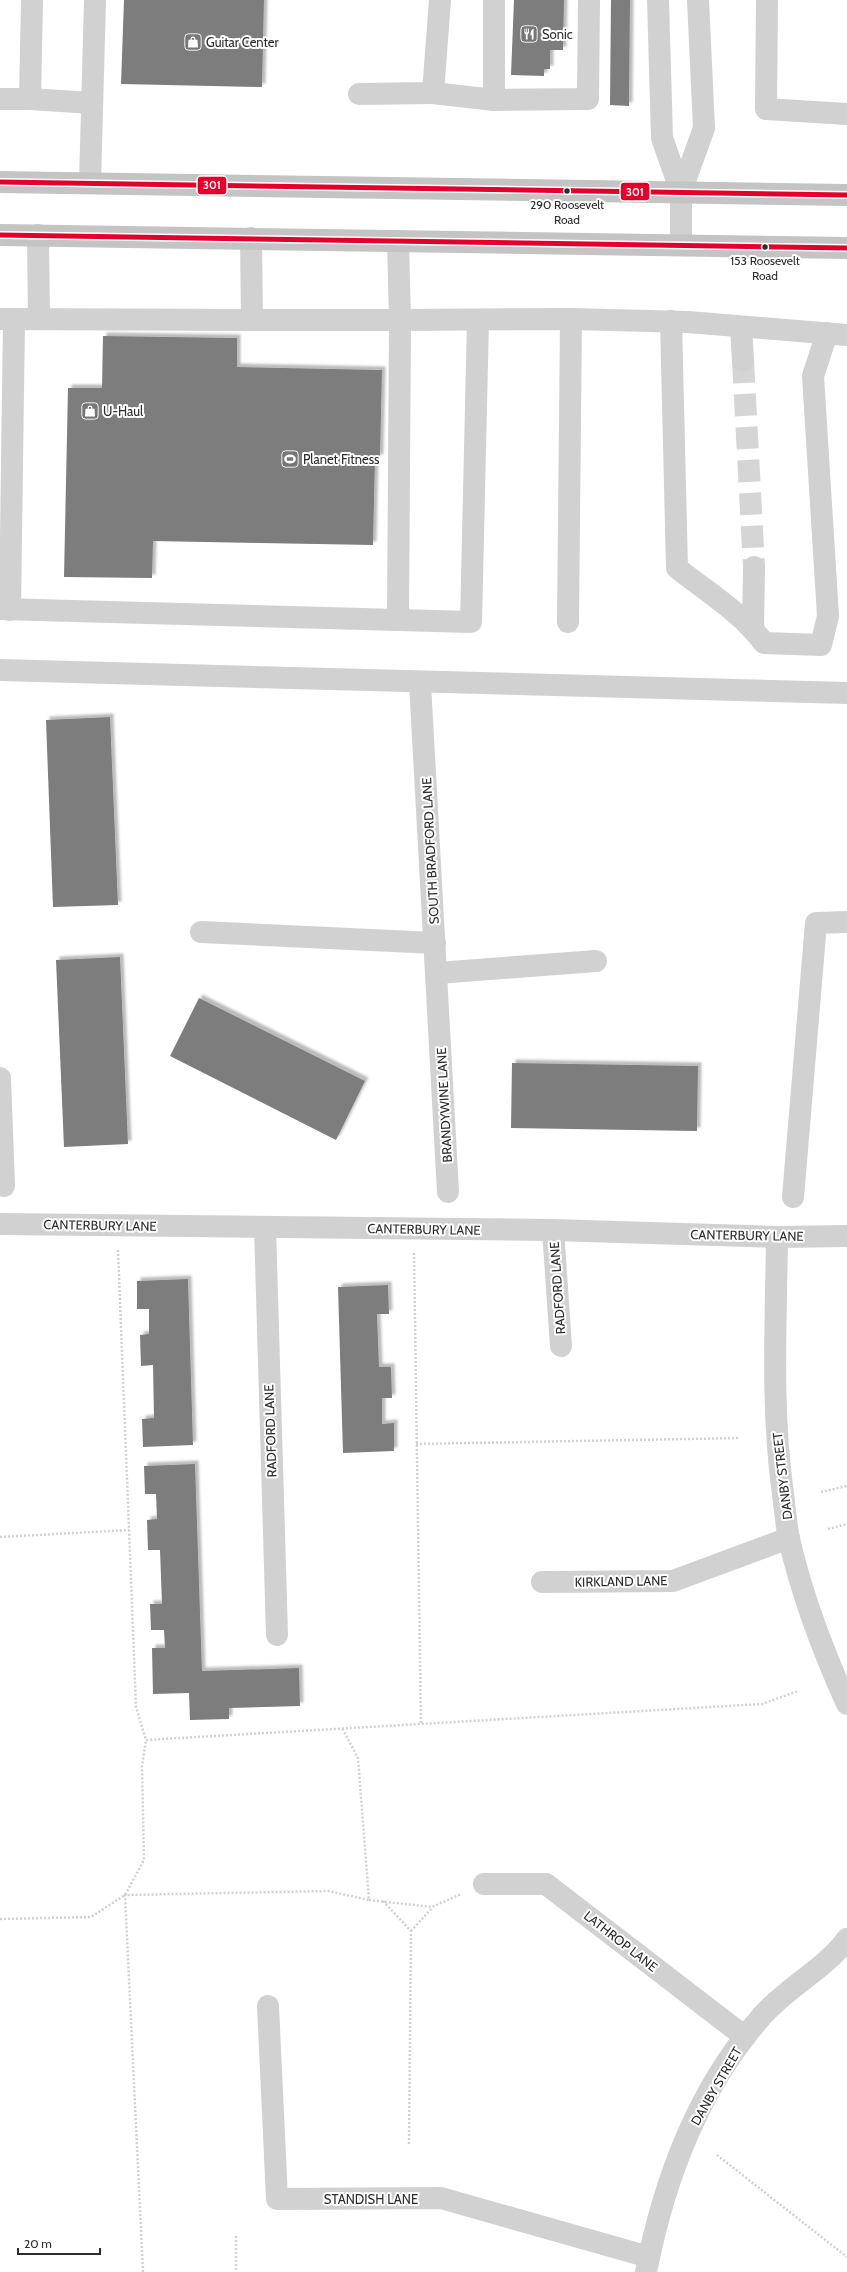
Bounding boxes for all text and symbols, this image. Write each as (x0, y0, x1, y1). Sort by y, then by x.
restaurant icon: Sonic (519, 24, 539, 44)
place label: Sonic (542, 26, 573, 42)
shop icon: Guitar Center (183, 32, 203, 52)
place label: Guitar Center (206, 34, 279, 50)
line badge: 301 (197, 176, 227, 195)
text: 301 (203, 178, 221, 192)
line badge: 301 (620, 182, 650, 201)
text: 301 (626, 185, 644, 199)
marker: 290 Roosevelt Road (562, 186, 572, 196)
place label: 290 Roosevelt Road (530, 197, 604, 227)
marker: 153 Roosevelt Road (760, 242, 770, 252)
place label: 153 Roosevelt Road (730, 253, 800, 283)
shop icon: U-Haul (80, 401, 100, 421)
place label: U-Haul (103, 403, 143, 419)
sports icon: Planet Fitness (280, 449, 300, 469)
place label: Planet Fitness (303, 451, 380, 467)
street label: SOUTH BRADFORD LANE (418, 777, 442, 925)
street label: BRANDYWINE LANE (433, 1047, 455, 1163)
street label: CANTERBURY LANE (43, 1216, 157, 1234)
street label: CANTERBURY LANE (367, 1220, 481, 1238)
street label: CANTERBURY LANE (690, 1226, 804, 1244)
street label: RADFORD LANE (546, 1241, 568, 1335)
street label: RADFORD LANE (260, 1384, 280, 1478)
street label: DANBY STREET (769, 1431, 795, 1521)
street label: KIRKLAND LANE (574, 1572, 668, 1590)
street label: LATHROP LANE (581, 1907, 661, 1975)
street label: DANBY STREET (687, 2044, 745, 2128)
street label: STANDISH LANE (324, 2191, 418, 2207)
scale bar (18, 2230, 100, 2256)
text: 20 m (24, 2236, 52, 2251)

